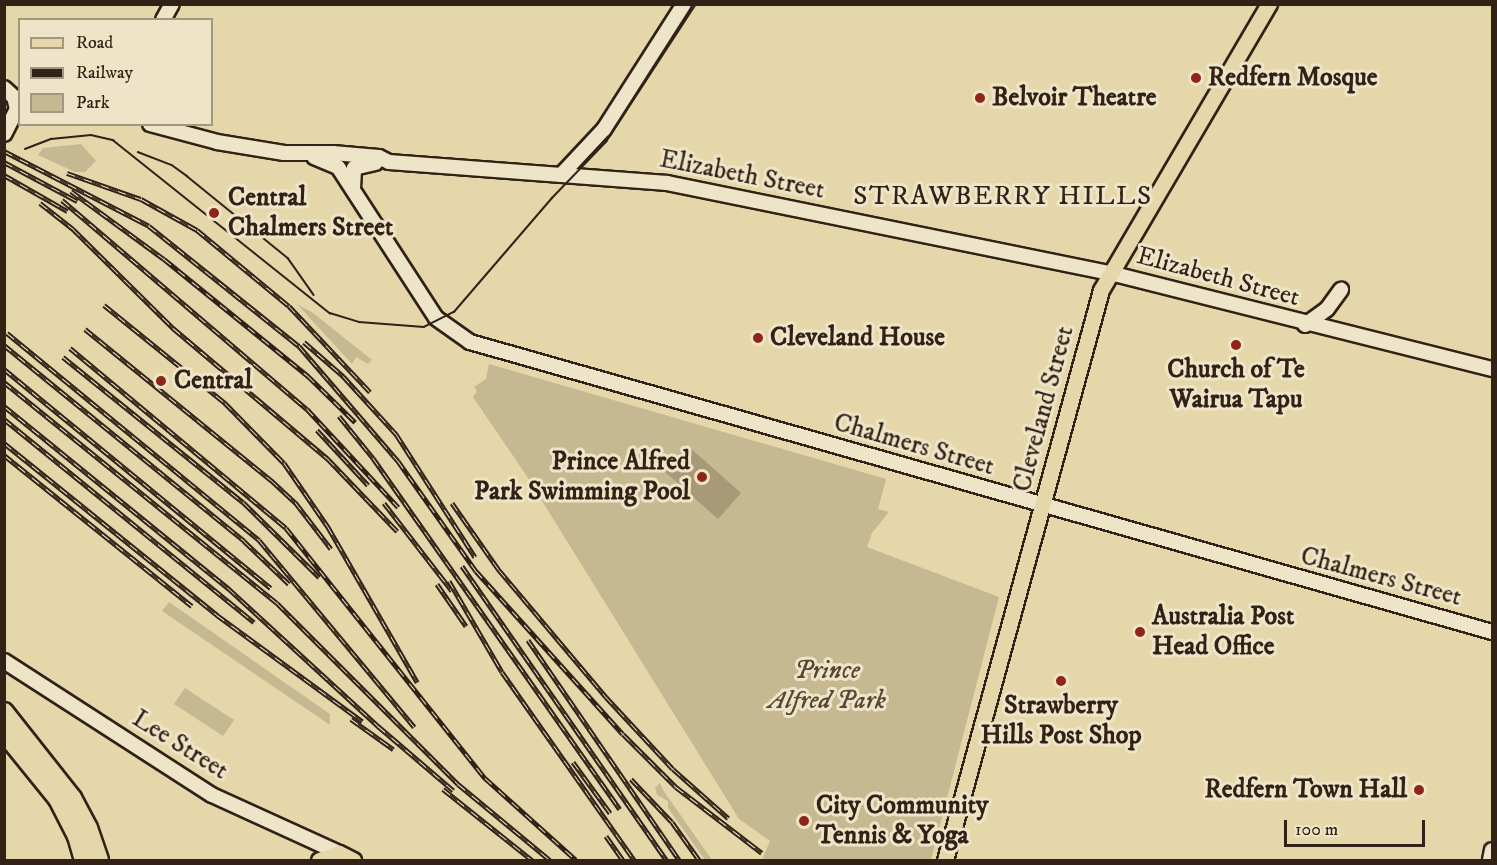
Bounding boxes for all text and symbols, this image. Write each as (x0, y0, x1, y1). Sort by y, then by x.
legend (18, 18, 213, 126)
text: Road (76, 32, 113, 54)
text: Railway (76, 62, 133, 84)
place label: Redfern Mosque (1208, 62, 1378, 94)
marker: Redfern Mosque (1189, 71, 1203, 85)
place label: Belvoir Theatre (992, 82, 1157, 114)
marker: Belvoir Theatre (973, 91, 987, 105)
text: Park (76, 92, 110, 114)
street label: Elizabeth Street (657, 144, 827, 206)
district label: STRAWBERRY HILLS (853, 181, 1153, 213)
place label: Central Chalmers Street (228, 182, 393, 243)
marker: Central Chalmers Street (205, 204, 223, 222)
street label: Elizabeth Street (1133, 240, 1303, 314)
place label: Cleveland House (770, 322, 945, 354)
street label: Cleveland Street (1007, 323, 1081, 495)
marker: Cleveland House (751, 331, 765, 345)
marker: Church of Te Wairua Tapu (1229, 338, 1243, 352)
place label: Church of Te Wairua Tapu (1167, 354, 1305, 416)
place label: Central (174, 365, 252, 397)
marker: Central (152, 372, 170, 390)
street label: Chalmers Street (830, 407, 998, 483)
place label: Prince Alfred Park Swimming Pool (474, 446, 690, 508)
marker: Prince Alfred Park Swimming Pool (695, 470, 709, 484)
street label: Chalmers Street (1297, 541, 1465, 613)
place label: Australia Post Head Office (1152, 601, 1294, 662)
marker: Australia Post Head Office (1133, 625, 1147, 639)
park label: Prince Alfred Park (768, 655, 886, 716)
marker: Strawberry Hills Post Shop (1054, 674, 1068, 688)
place label: Strawberry Hills Post Shop (980, 690, 1142, 752)
street label: Lee Street (126, 703, 234, 787)
place label: Redfern Town Hall (1205, 774, 1407, 806)
marker: Redfern Town Hall (1412, 783, 1426, 797)
place label: City Community Tennis & Yoga (816, 790, 988, 852)
scale bar (1287, 808, 1428, 846)
marker: City Community Tennis & Yoga (797, 814, 811, 828)
text: 100 m (1295, 819, 1338, 841)

